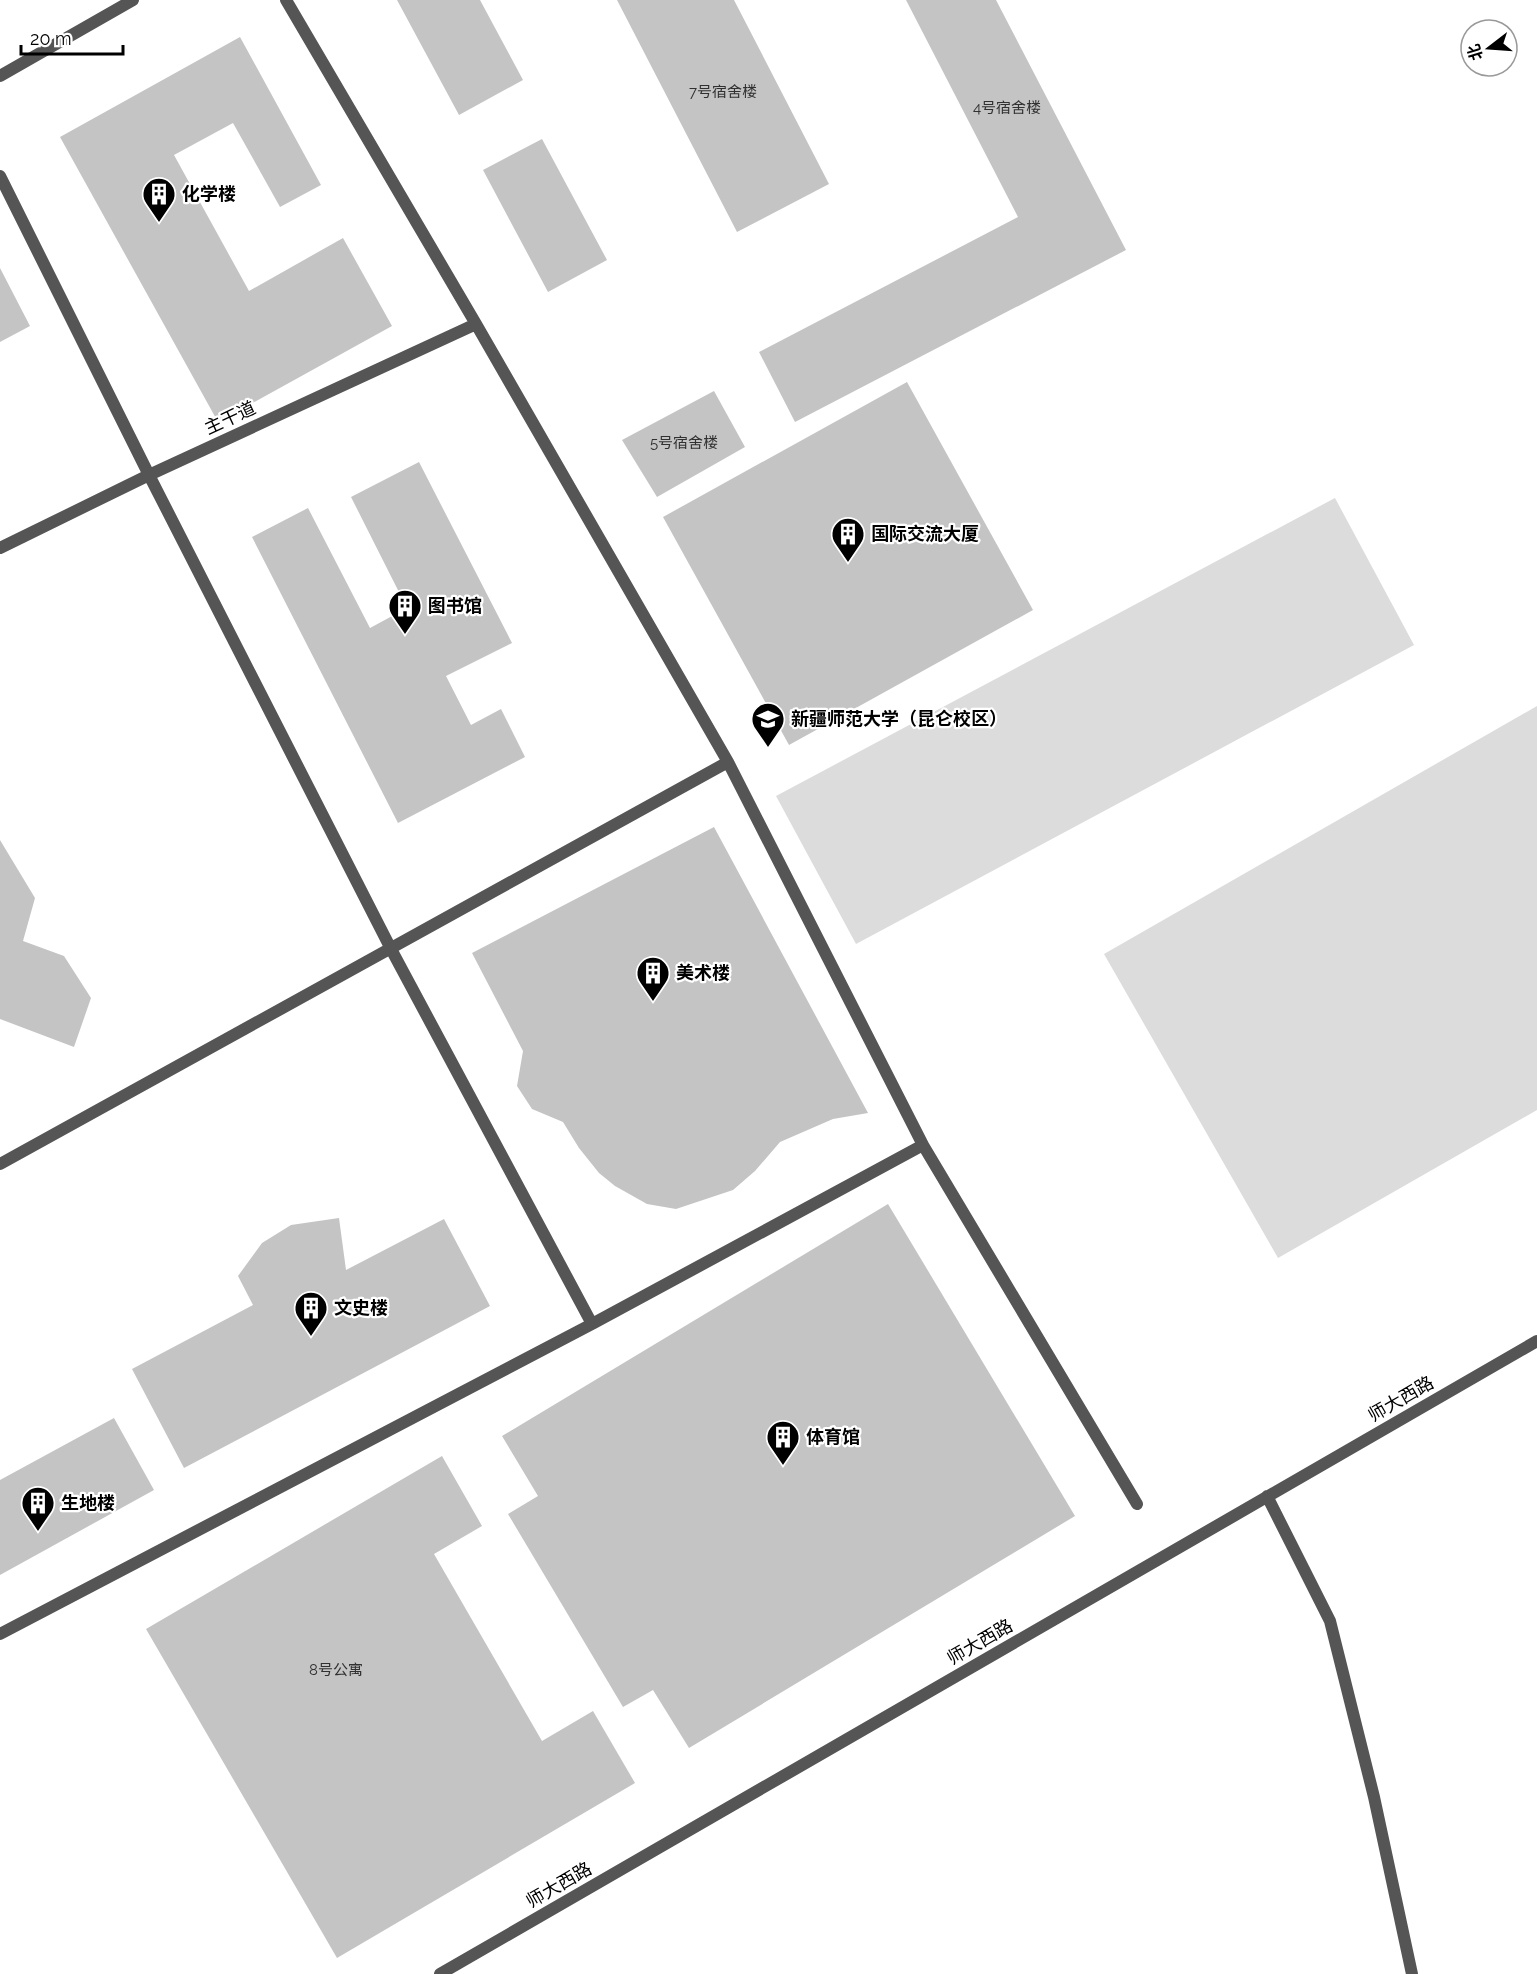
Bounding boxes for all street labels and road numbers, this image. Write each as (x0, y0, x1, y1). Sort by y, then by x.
street label: 主干道 (201, 397, 259, 438)
street label: 师大西路 (1364, 1371, 1437, 1426)
street label: 师大西路 (943, 1614, 1016, 1669)
street label: 师大西路 (522, 1857, 595, 1912)

